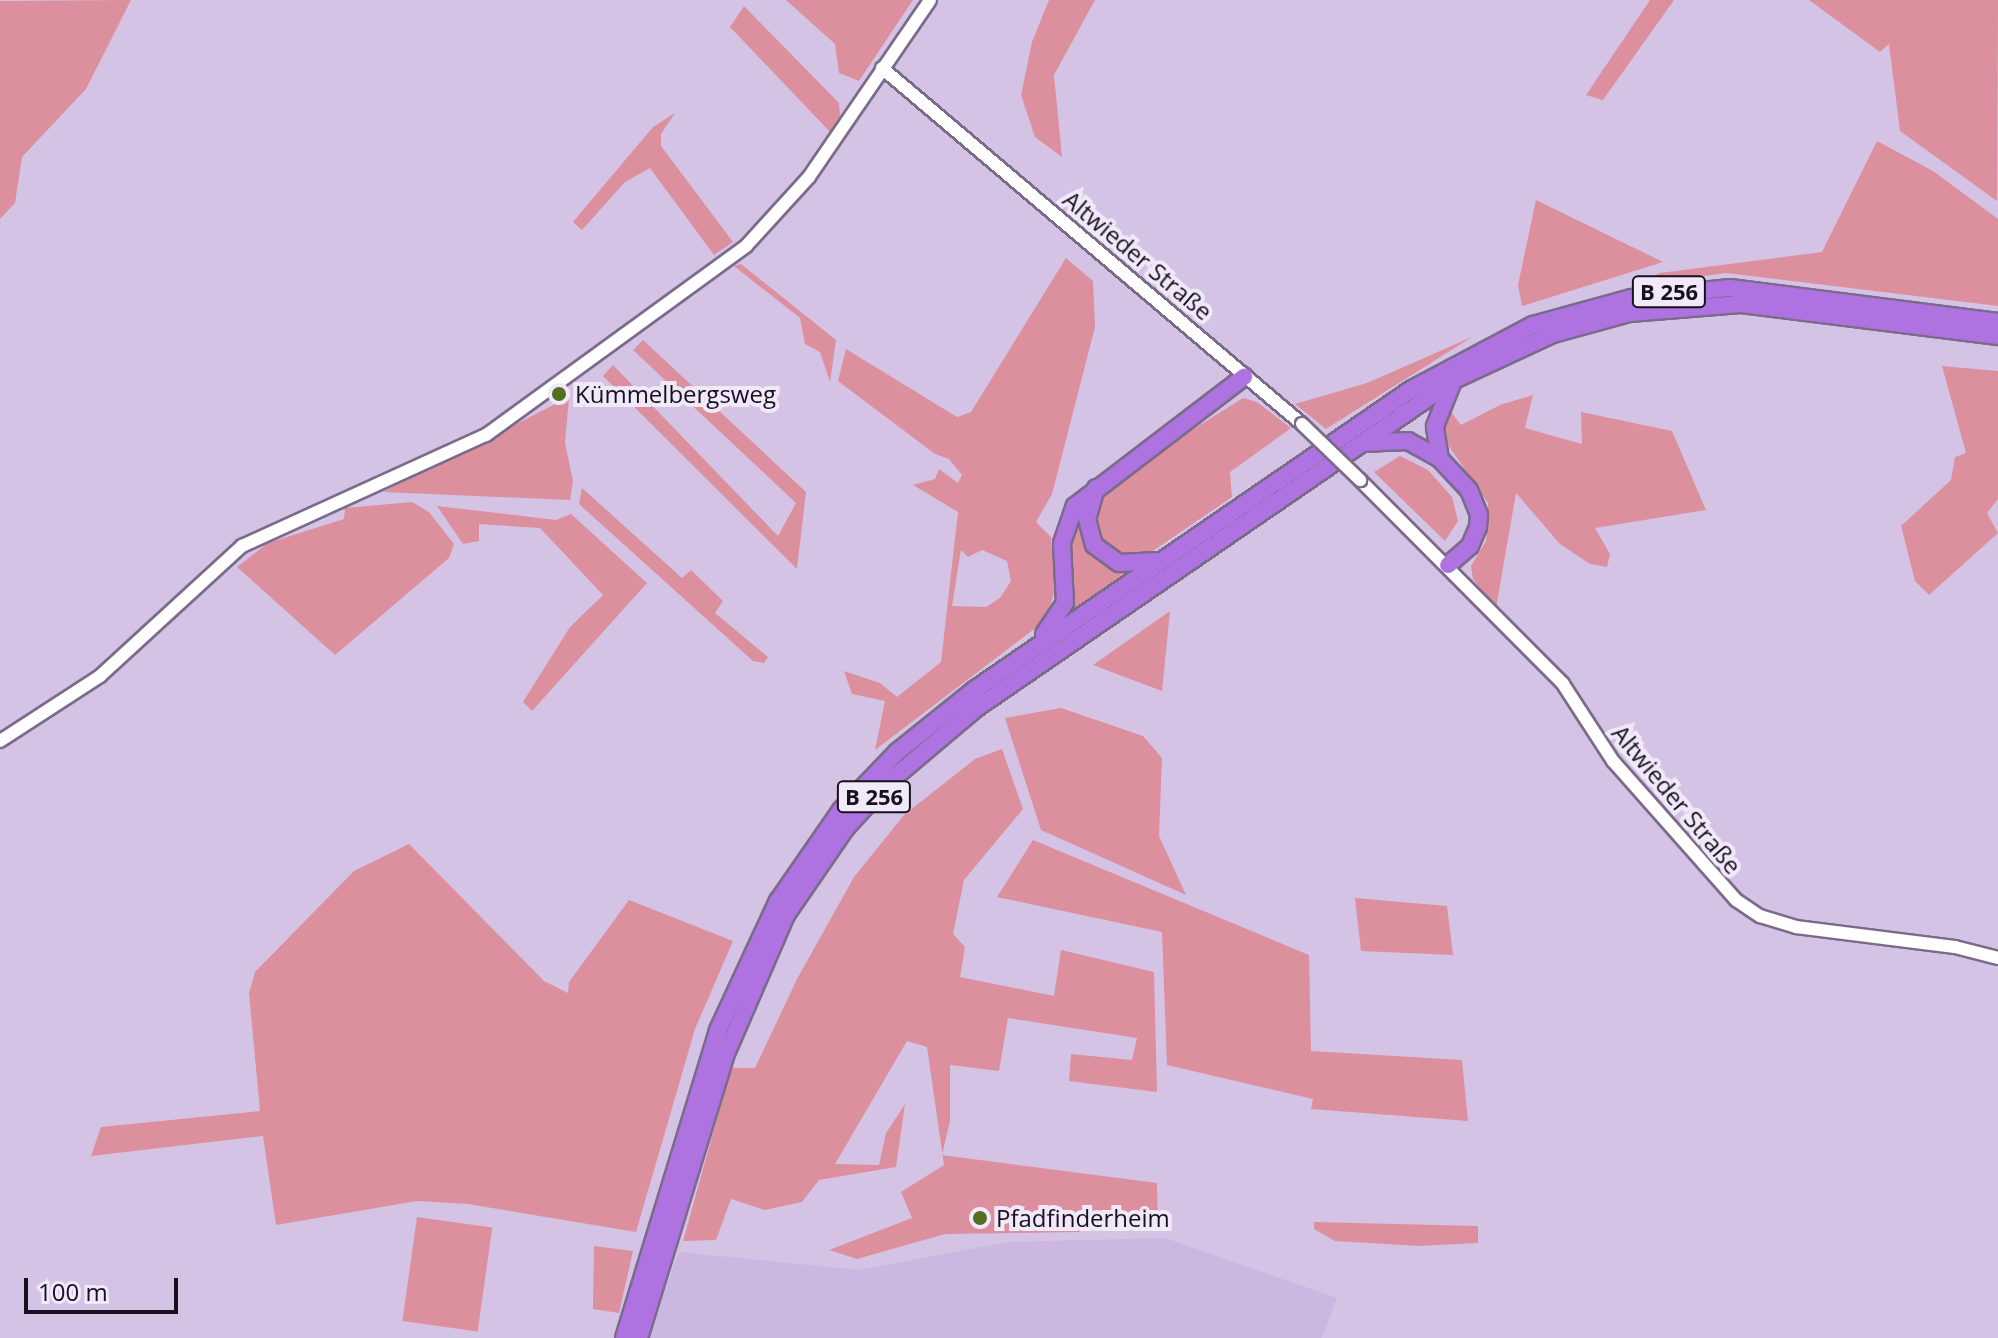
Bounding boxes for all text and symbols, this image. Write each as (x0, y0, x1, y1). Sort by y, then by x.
street label: Altwieder Straße (1058, 184, 1218, 326)
road number: B 256 (1631, 274, 1707, 310)
place label: Kümmelbergsweg (575, 380, 776, 408)
marker: Kümmelbergsweg (550, 385, 568, 403)
street label: Altwieder Straße (1606, 719, 1748, 879)
road number: B 256 (836, 779, 912, 815)
place label: Pfadfinderheim (996, 1204, 1170, 1232)
marker: Pfadfinderheim (971, 1209, 989, 1227)
scale bar (28, 1262, 182, 1312)
text: 100 m (38, 1275, 108, 1308)

